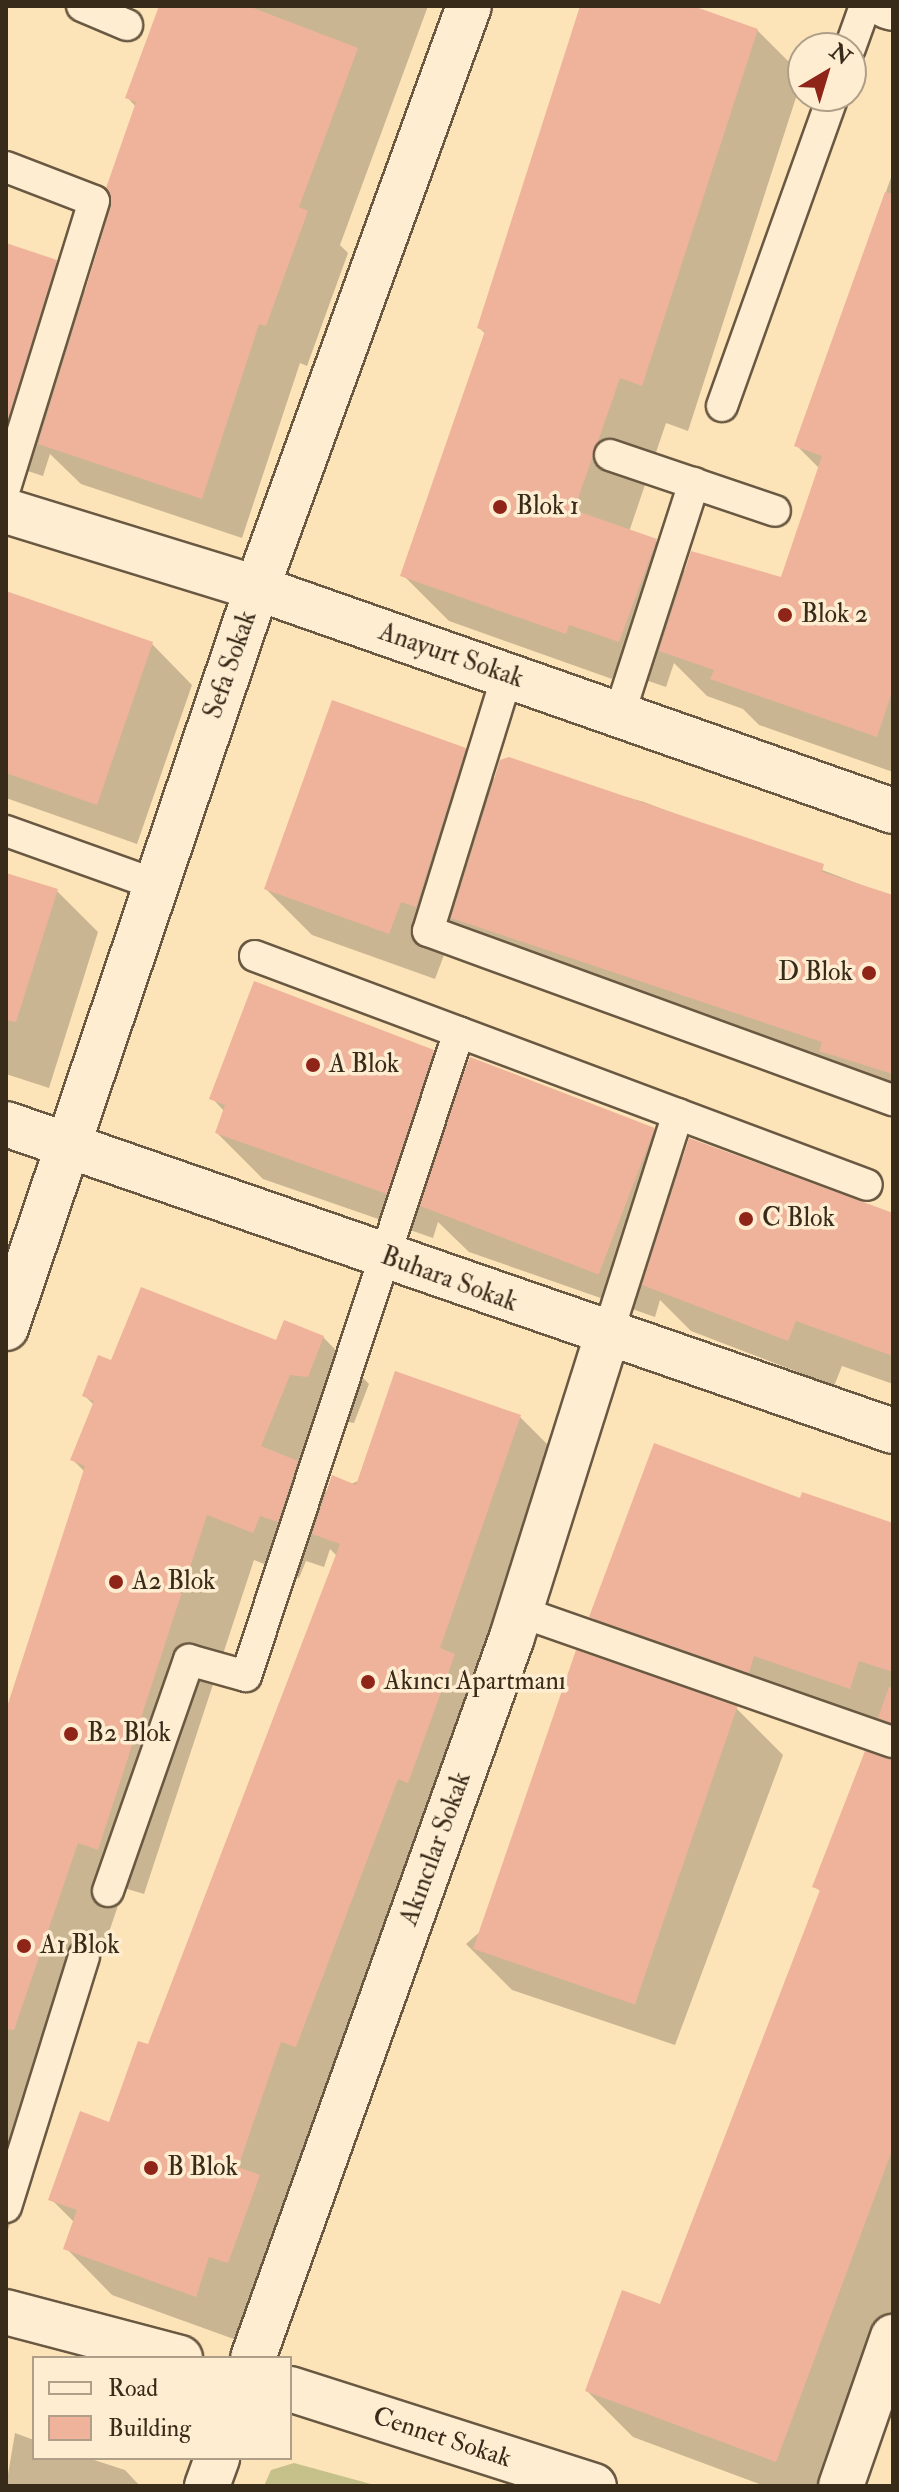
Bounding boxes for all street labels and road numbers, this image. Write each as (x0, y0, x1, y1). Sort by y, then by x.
street label: Sefa Sokak (198, 607, 264, 723)
street label: Anayurt Sokak (374, 617, 528, 695)
street label: Buhara Sokak (377, 1241, 521, 1319)
street label: Akıncılar Sokak (394, 1768, 478, 1930)
street label: Cennet Sokak (369, 2401, 515, 2475)

